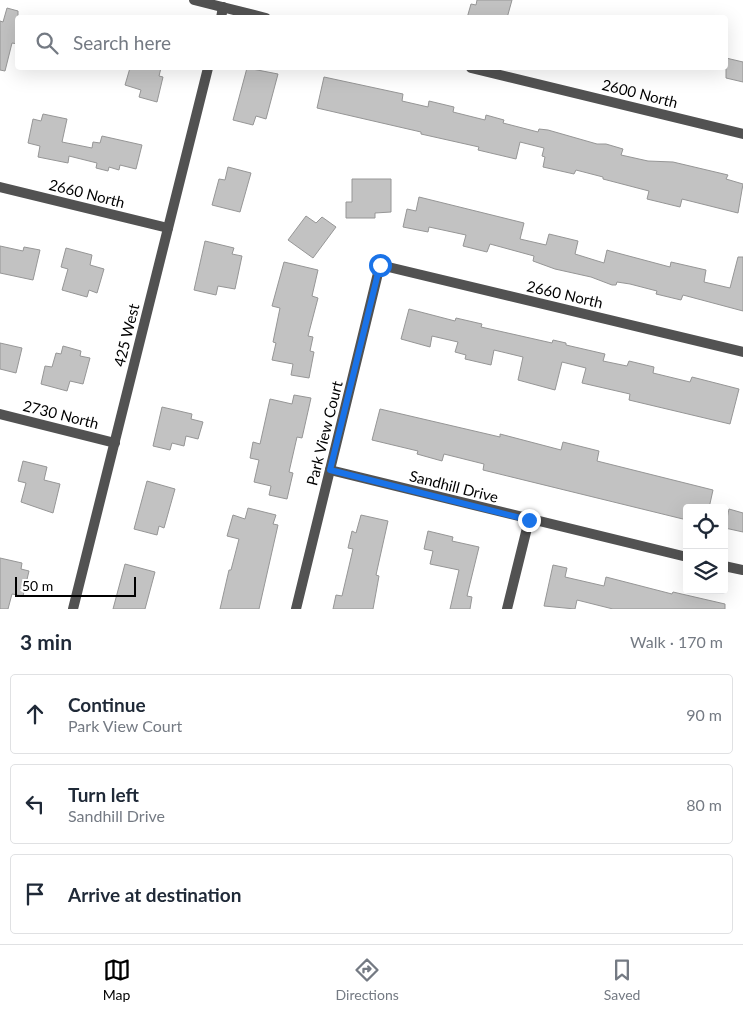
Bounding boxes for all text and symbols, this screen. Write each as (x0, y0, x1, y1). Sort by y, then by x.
search box (15, 15, 728, 70)
icon: search (33, 29, 61, 57)
text: Search here (73, 31, 171, 54)
street label: 2600 North (600, 75, 680, 111)
street label: 2660 North (47, 175, 127, 211)
route start (369, 254, 392, 277)
street label: 2660 North (525, 277, 605, 311)
street label: 425 West (109, 301, 143, 368)
street label: Park View Court (302, 378, 346, 487)
street label: 2730 North (21, 396, 101, 432)
street label: Sandhill Drive (408, 466, 500, 506)
map controls (683, 504, 728, 594)
button: locate (683, 504, 728, 549)
route end (518, 509, 541, 532)
button: layers (683, 549, 728, 594)
scale bar (15, 574, 136, 597)
text: 50 m (22, 577, 53, 594)
text: 3 min (20, 629, 72, 654)
text: Walk · 170 m (630, 632, 723, 651)
text: Continue (68, 693, 146, 716)
icon: ahead (21, 700, 49, 728)
text: 90 m (686, 705, 722, 724)
text: Park View Court (68, 716, 182, 735)
text: Turn left (68, 783, 139, 806)
icon: left (21, 790, 49, 818)
text: 80 m (686, 795, 722, 814)
text: Sandhill Drive (68, 806, 165, 825)
icon: arrive (21, 880, 49, 908)
text: Arrive at destination (68, 883, 241, 906)
tab: Map (103, 956, 131, 1003)
tab: Directions (336, 956, 399, 1003)
tab: Saved (604, 956, 640, 1003)

